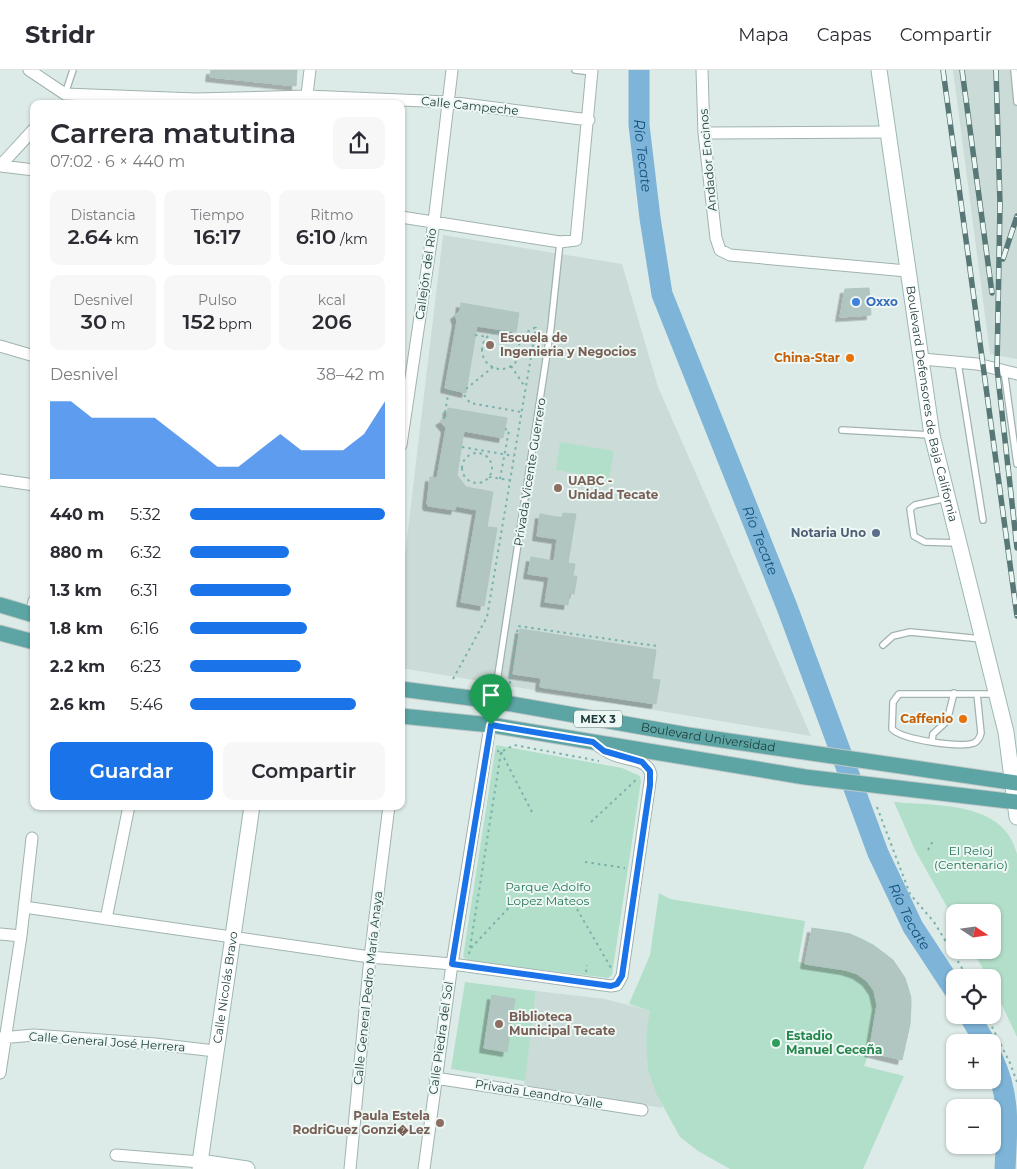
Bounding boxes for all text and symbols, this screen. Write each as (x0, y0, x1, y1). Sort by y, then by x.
text: Stridr (25, 20, 95, 49)
text: Mapa (738, 24, 789, 46)
text: Capas (817, 24, 872, 46)
text: Compartir (900, 24, 992, 46)
street label: Calle Campeche (421, 93, 520, 118)
street label: Andador Encinos (696, 108, 719, 212)
text: Carrera matutina (50, 116, 296, 150)
button: share (333, 117, 385, 169)
water label: Río Tecate (630, 119, 656, 193)
text: 07:02 · 6 × 440 m (50, 152, 185, 171)
text: Distancia (71, 206, 136, 224)
text: Tiempo (191, 206, 244, 224)
text: Ritmo (310, 206, 353, 224)
text: 2.64 (67, 224, 112, 249)
text: 16:17 (194, 224, 241, 249)
text: 6:10 (296, 224, 336, 249)
street label: Callejón del Río (412, 227, 439, 321)
text: km (112, 230, 139, 248)
text: /km (336, 230, 368, 248)
street label: Boulevard Defensores de Baja California (903, 285, 961, 523)
text: Desnivel (73, 291, 133, 309)
text: Pulso (198, 291, 237, 309)
text: kcal (318, 291, 346, 309)
place label: Oxxo (866, 294, 898, 309)
marker: Oxxo (850, 296, 862, 308)
text: 30 (81, 309, 107, 334)
text: 152 (183, 309, 215, 334)
text: 206 (312, 309, 352, 334)
text: m (107, 315, 126, 333)
text: bpm (215, 315, 252, 333)
place label: Escuela de Ingenieria y Negocios (500, 330, 637, 359)
marker: Escuela de Ingenieria y Negocios (484, 339, 496, 351)
place label: China-Star (774, 350, 840, 365)
marker: China-Star (844, 352, 856, 364)
text: Desnivel (50, 365, 118, 384)
text: 38–42 m (317, 365, 385, 384)
street label: Privada Vicente Guerrero (510, 397, 549, 547)
place label: UABC - Unidad Tecate (568, 473, 659, 502)
marker: UABC - Unidad Tecate (552, 482, 564, 494)
water label: Río Tecate (738, 503, 782, 578)
text: 440 m (50, 505, 104, 524)
text: 5:32 (130, 505, 160, 524)
place label: Notaria Uno (791, 525, 866, 540)
marker: Notaria Uno (870, 527, 882, 539)
text: 880 m (50, 543, 103, 562)
text: 6:32 (130, 543, 161, 562)
text: 1.3 km (50, 581, 102, 600)
text: 6:31 (130, 581, 158, 600)
text: 1.8 km (50, 619, 103, 638)
text: 6:16 (130, 619, 159, 638)
text: 2.2 km (50, 657, 105, 676)
text: 6:23 (130, 657, 161, 676)
pin (470, 674, 512, 725)
icon: arrive (477, 681, 505, 709)
text: 2.6 km (50, 695, 106, 714)
text: 5:46 (130, 695, 163, 714)
road number: MEX 3 (574, 711, 622, 728)
place label: Caffenio (900, 711, 953, 726)
marker: Caffenio (957, 713, 969, 725)
street label: Boulevard Universidad (640, 719, 777, 755)
button: Guardar (50, 742, 213, 800)
button: Compartir (223, 742, 385, 800)
park label: El Reloj (Centenario) (934, 843, 1008, 872)
park label: Parque Adolfo Lopez Mateos (505, 879, 591, 908)
water label: Río Tecate (885, 880, 935, 954)
street label: Calle General Pedro María Anaya (350, 890, 385, 1086)
north arrow (946, 904, 1001, 959)
map controls (946, 904, 1001, 1154)
street label: Calle Nicolás Bravo (209, 930, 241, 1044)
button: locate (946, 969, 1001, 1024)
street label: Calle Piedra del Sol (425, 980, 456, 1095)
place label: Biblioteca Municipal Tecate (509, 1009, 616, 1038)
marker: Biblioteca Municipal Tecate (493, 1018, 505, 1030)
place label: Estadio Manuel Ceceña (786, 1028, 882, 1057)
street label: Calle General José Herrera (28, 1029, 186, 1054)
button: + (946, 1034, 1001, 1089)
marker: Estadio Manuel Ceceña (770, 1037, 782, 1049)
street label: Privada Leandro Valle (474, 1076, 604, 1111)
button: − (946, 1099, 1001, 1154)
place label: Paula Estela RodriGuez Gonzi�Lez (293, 1108, 430, 1137)
marker: Paula Estela RodriGuez Gonzi�Lez (434, 1117, 446, 1129)

